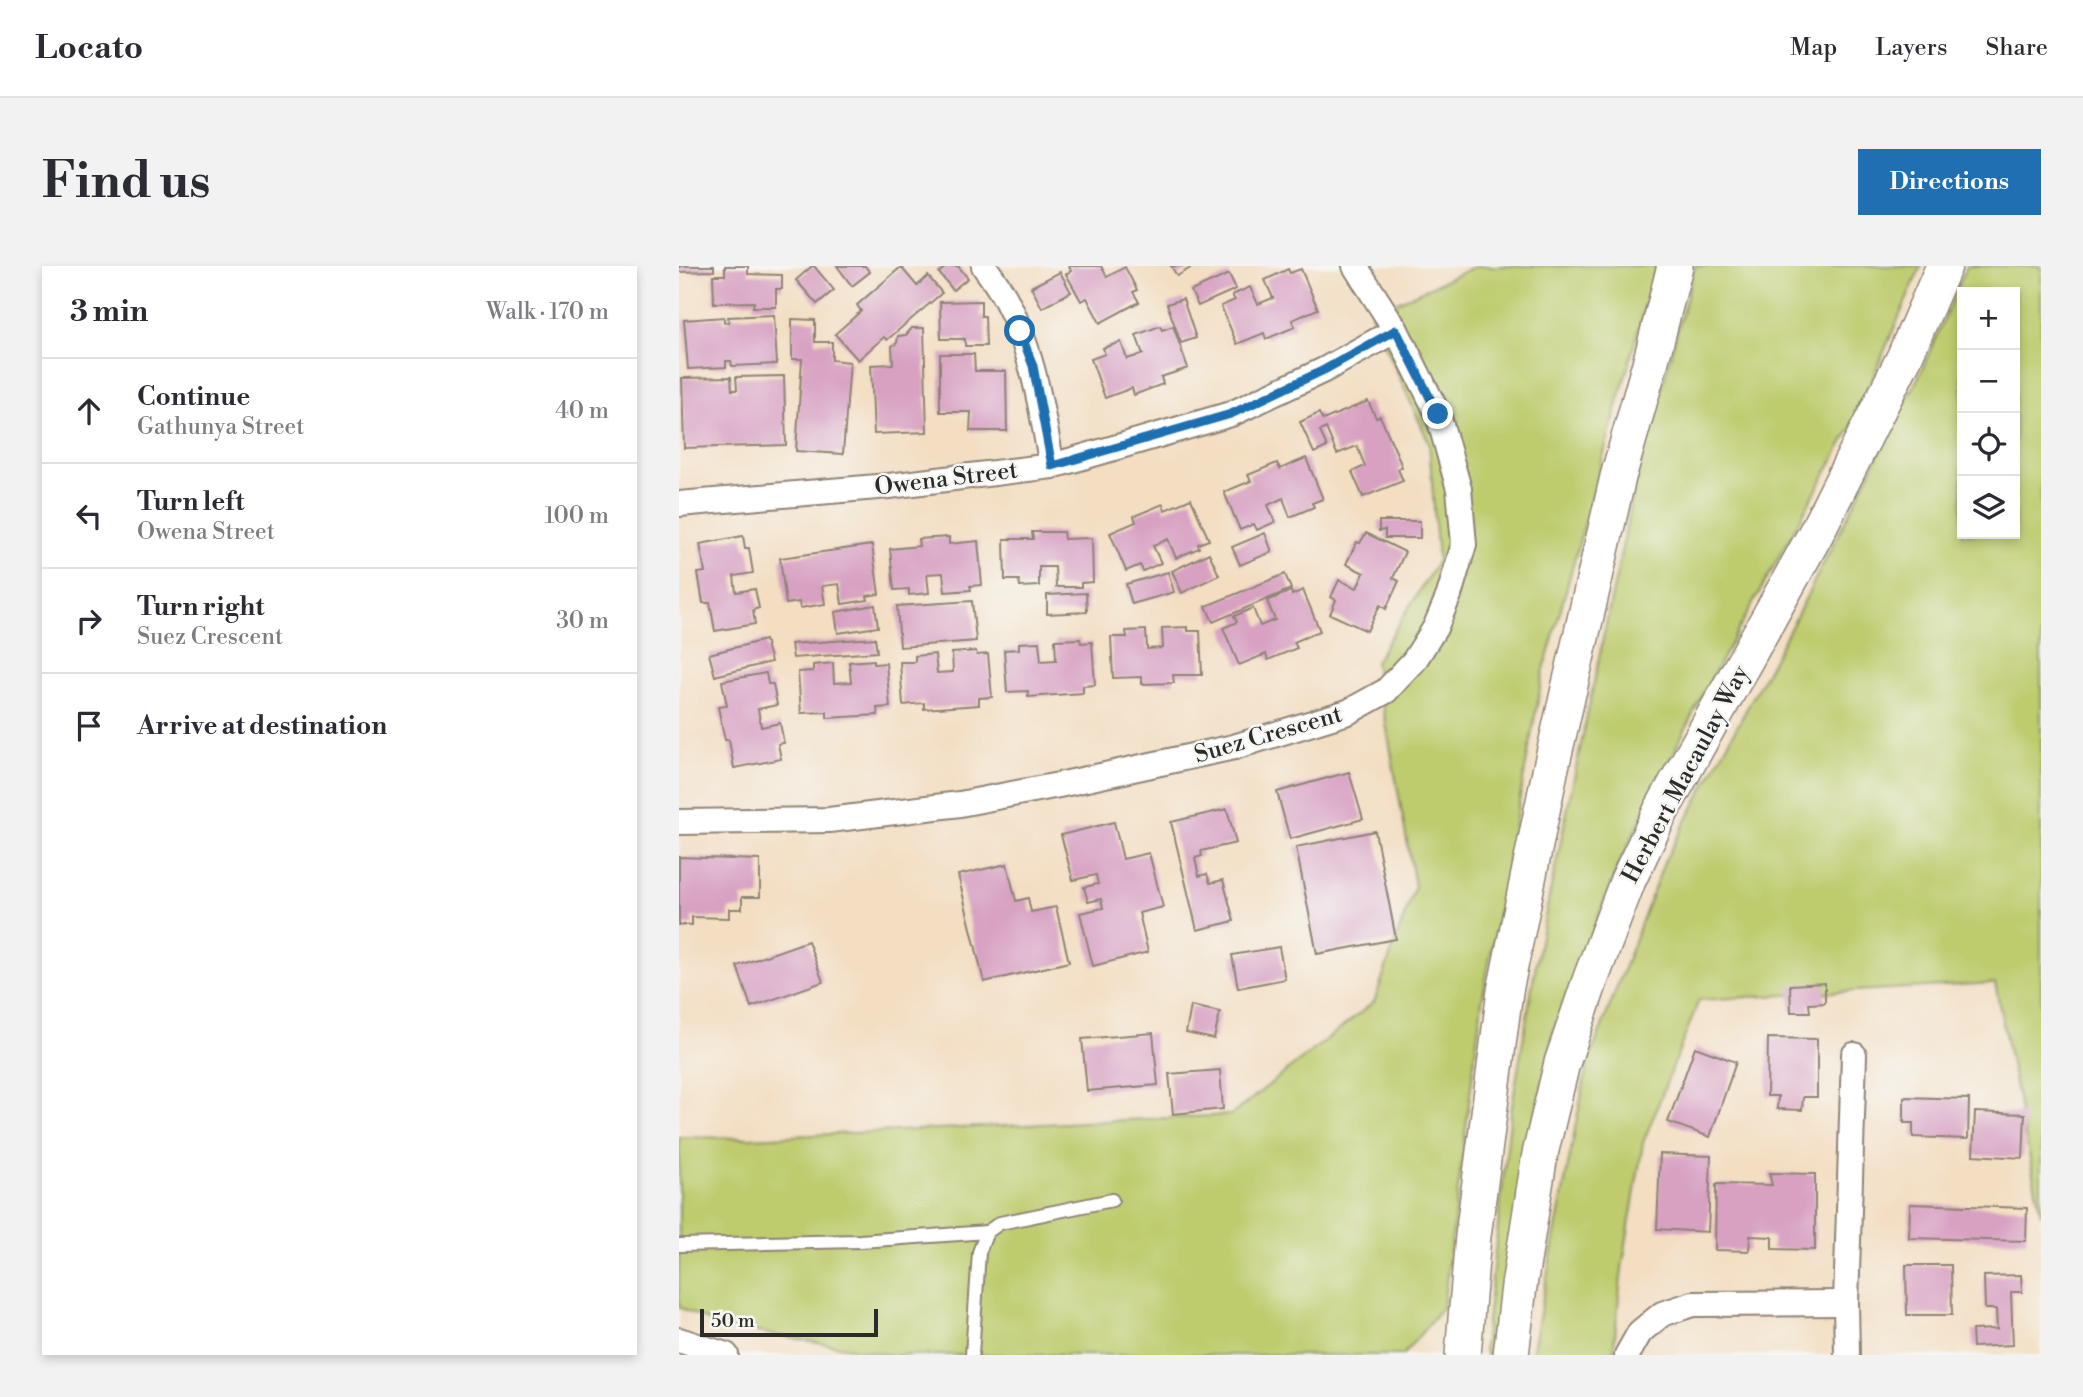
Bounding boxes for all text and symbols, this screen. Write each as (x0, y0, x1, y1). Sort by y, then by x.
text: Locato (35, 28, 143, 69)
text: Map (1790, 33, 1837, 63)
text: Layers (1875, 33, 1947, 63)
text: Share (1985, 33, 2048, 63)
button: Directions (1858, 149, 2041, 215)
text: Find us (42, 152, 211, 213)
map controls (1957, 287, 2020, 539)
button: + (1957, 287, 2020, 350)
text: 3 min (70, 293, 148, 331)
text: Walk · 170 m (486, 298, 609, 326)
route start (1004, 315, 1035, 346)
button: − (1957, 350, 2020, 413)
text: Continue (137, 381, 250, 413)
icon: ahead (70, 392, 108, 430)
text: 40 m (555, 397, 609, 425)
route end (1422, 398, 1453, 429)
text: Gathunya Street (137, 413, 304, 441)
button: locate (1957, 413, 2020, 476)
street label: Owena Street (873, 455, 1020, 503)
button: layers (1957, 476, 2020, 539)
text: Turn left (137, 486, 245, 518)
icon: left (70, 497, 108, 535)
text: 100 m (544, 502, 609, 530)
text: Owena Street (137, 518, 275, 546)
text: Turn right (137, 591, 265, 623)
icon: right (70, 602, 108, 640)
text: 30 m (556, 607, 609, 635)
text: Suez Crescent (137, 623, 283, 651)
street label: Herbert Macaulay Way (1616, 660, 1756, 889)
street label: Suez Crescent (1191, 699, 1346, 770)
icon: arrive (70, 707, 108, 745)
text: Arrive at destination (137, 710, 387, 742)
scale bar (700, 1306, 879, 1338)
text: 50 m (711, 1309, 755, 1333)

